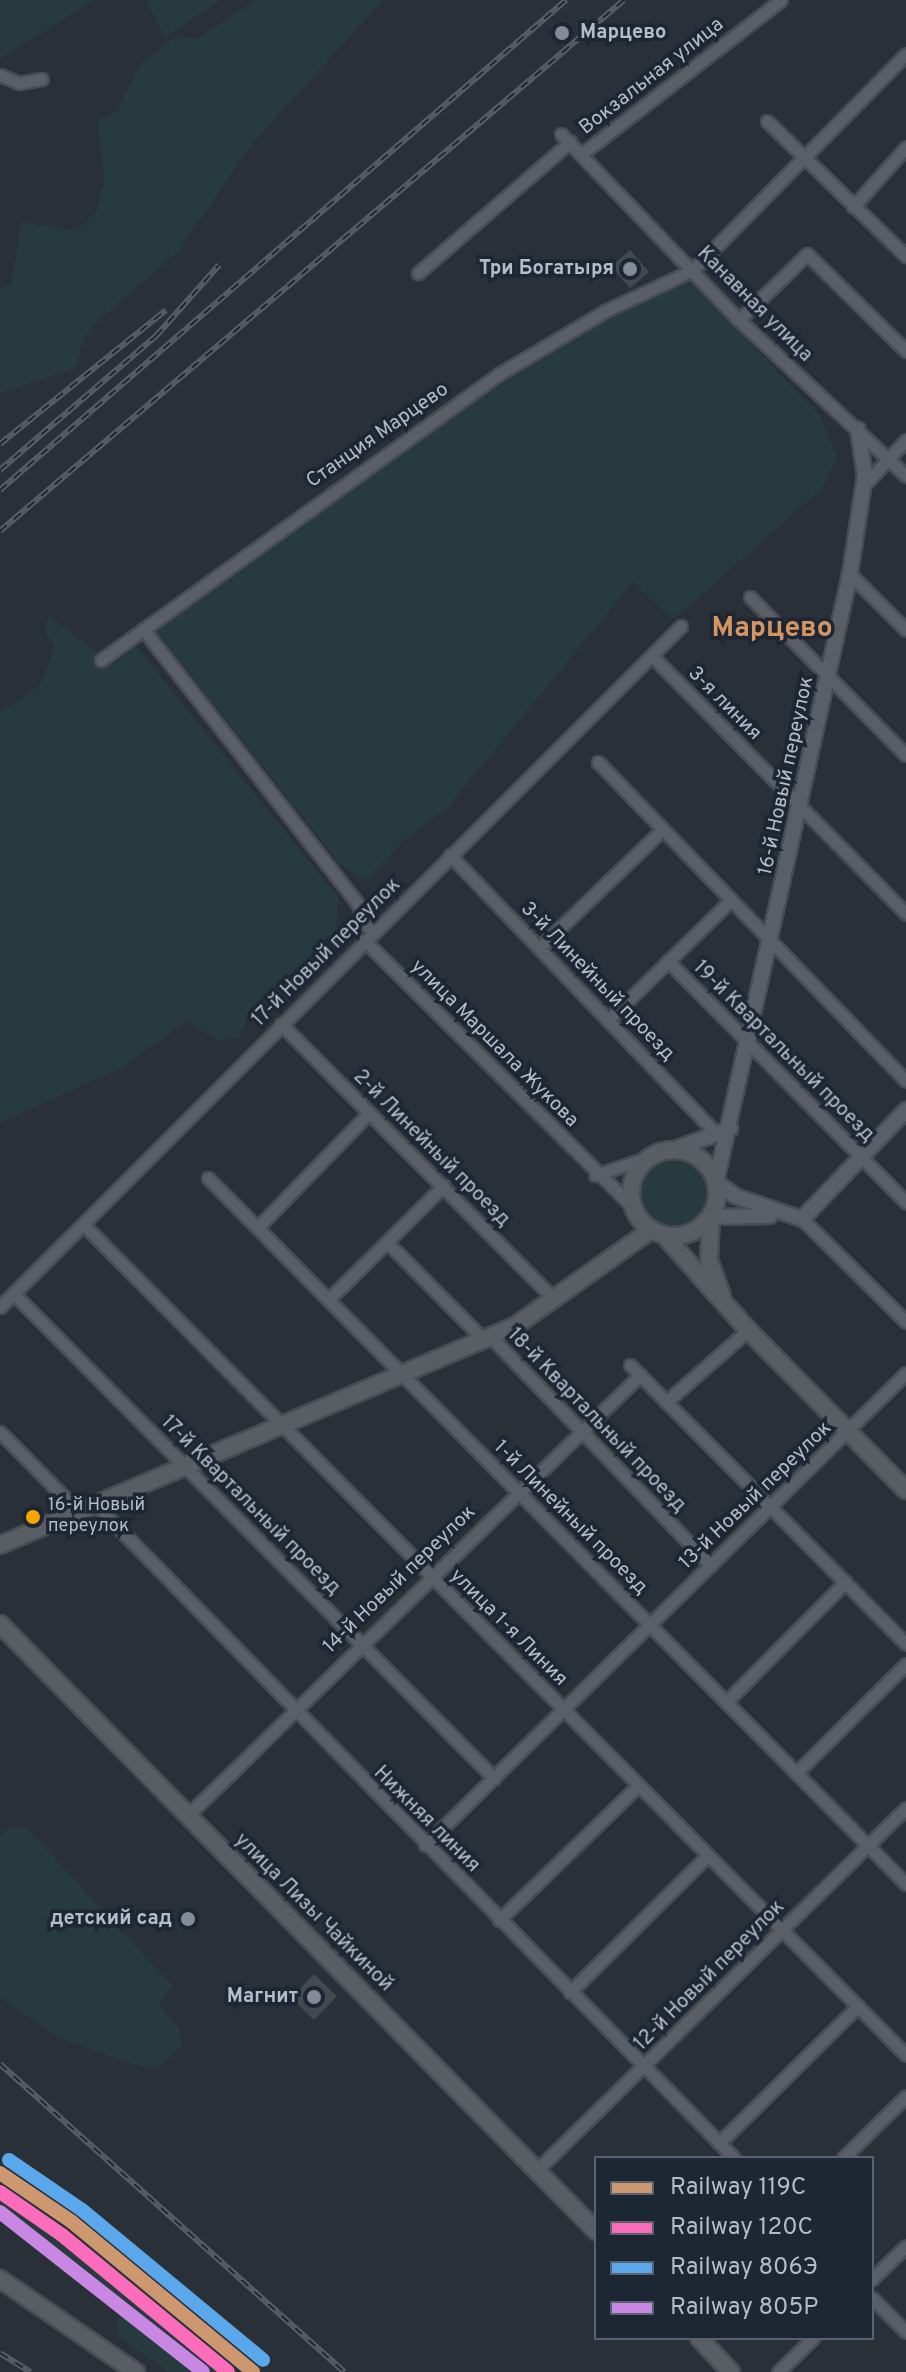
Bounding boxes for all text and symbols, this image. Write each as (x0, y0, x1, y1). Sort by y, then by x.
street label: Вокзальная улица (575, 13, 729, 141)
place label: Марцево (580, 21, 666, 45)
marker: Марцево (551, 22, 573, 44)
street label: Канавная улица (691, 242, 817, 368)
place label: Три Богатыря (479, 257, 614, 281)
marker: Три Богатыря (621, 260, 639, 278)
street label: Станция Марцево (302, 378, 454, 494)
district label: Марцево (711, 612, 833, 646)
street label: 3-я линия (682, 662, 766, 746)
street label: 16-й Новый переулок (754, 674, 820, 878)
street label: 17-й Новый переулок (248, 874, 406, 1032)
street label: 3-й Линейный проезд (515, 897, 679, 1067)
street label: улица Маршала Жукова (405, 955, 583, 1133)
street label: 19-й Квартальный проезд (687, 956, 879, 1148)
street label: 2-й Линейный проезд (348, 1066, 514, 1232)
street label: 18-й Квартальный проезд (502, 1324, 690, 1518)
street label: 17-й Квартальный проезд (155, 1411, 345, 1601)
street label: 13-й Новый переулок (675, 1417, 837, 1575)
street label: 1-й Линейный проезд (488, 1436, 652, 1600)
place label: 16-й Новый переулок (48, 1496, 145, 1538)
street label: 14-й Новый переулок (319, 1501, 481, 1659)
marker: 16-й Новый переулок (25, 1509, 41, 1525)
street label: улица 1-я Линия (444, 1564, 572, 1692)
street label: Нижняя линия (368, 1762, 484, 1878)
street label: улица Лизы Чайкиной (229, 1829, 397, 1997)
street label: 12-й Новый переулок (630, 1896, 790, 2056)
place label: детский сад (50, 1907, 172, 1931)
marker: детский сад (179, 1910, 197, 1928)
place label: Магнит (227, 1985, 298, 2009)
marker: Магнит (305, 1988, 323, 2006)
legend (594, 2156, 874, 2340)
text: Railway 119С (670, 2173, 806, 2203)
text: Railway 120С (670, 2213, 813, 2243)
text: Railway 806Э (670, 2253, 818, 2283)
text: Railway 805Р (670, 2293, 818, 2323)

